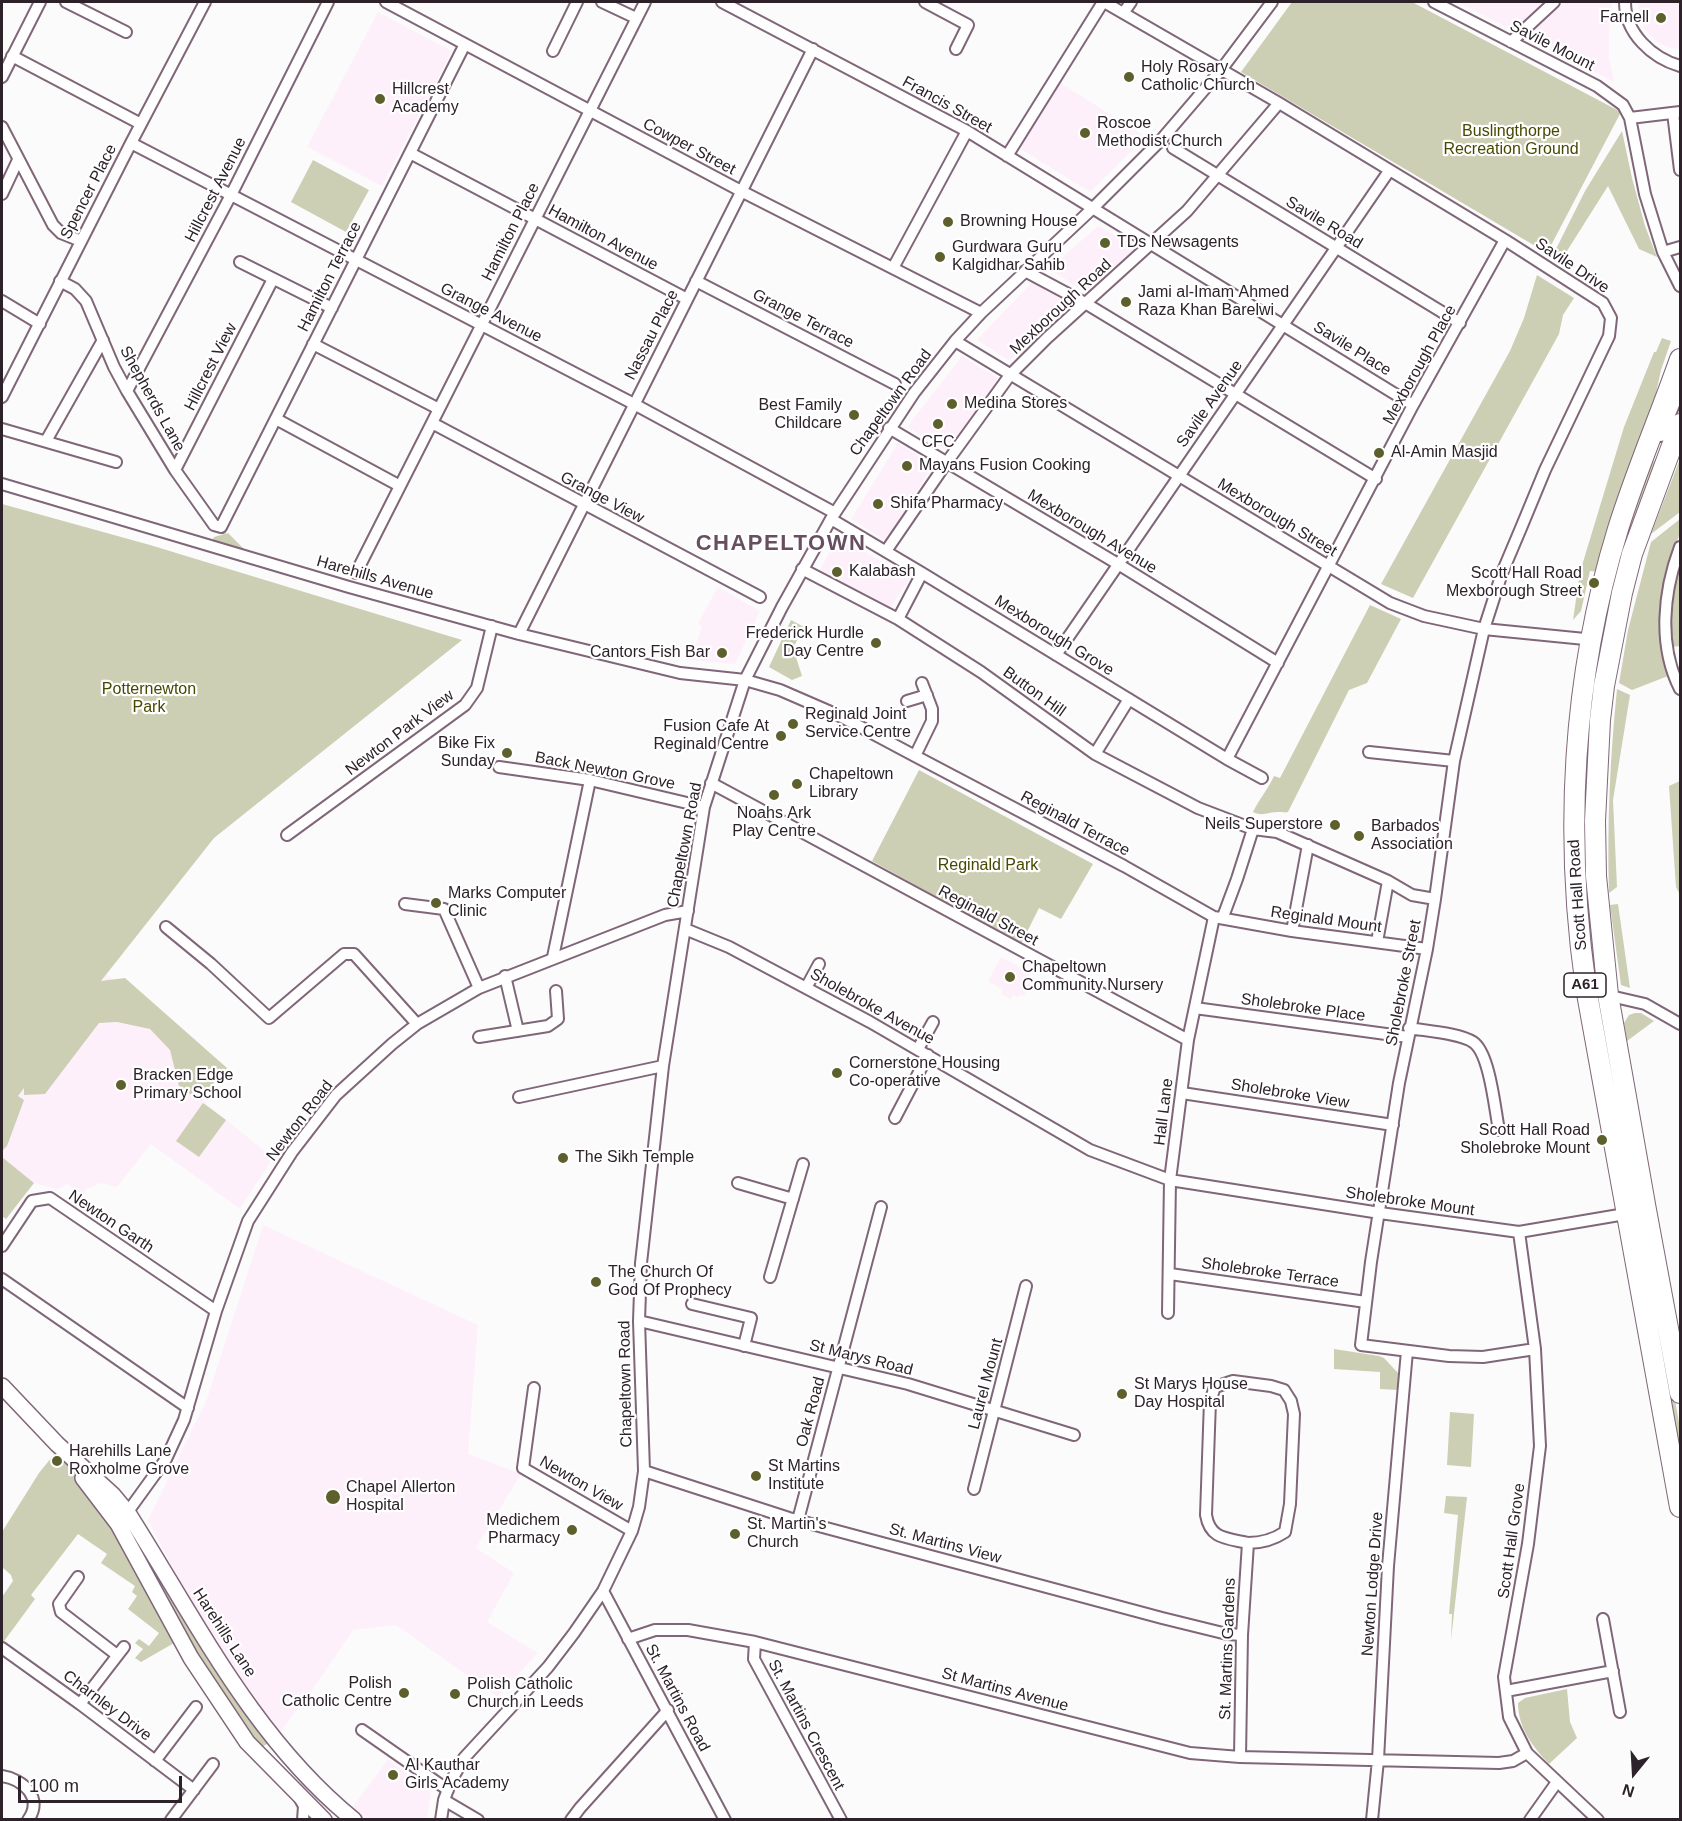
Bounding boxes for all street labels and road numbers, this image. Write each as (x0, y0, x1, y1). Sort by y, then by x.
street label: Savile Mount (1506, 16, 1598, 76)
street label: Francis Street (899, 72, 995, 138)
street label: Cowper Street (639, 115, 739, 179)
street label: Hillcrest Avenue (181, 134, 251, 246)
street label: Spencer Place (57, 141, 121, 243)
street label: Hamilton Place (478, 180, 544, 284)
street label: Savile Road (1282, 193, 1366, 253)
street label: Hamilton Avenue (545, 201, 661, 275)
street label: Hamilton Terrace (294, 219, 366, 335)
street label: Savile Drive (1531, 234, 1613, 298)
street label: Mexborough Road (1006, 255, 1116, 359)
street label: Grange Avenue (437, 279, 545, 347)
street label: Grange Terrace (749, 285, 857, 353)
street label: Nassau Place (621, 287, 683, 383)
street label: Mexborough Place (1379, 302, 1461, 428)
street label: Savile Place (1310, 318, 1394, 380)
street label: Hillcrest View (181, 320, 241, 414)
street label: Shepherds Lane (115, 343, 189, 455)
street label: Chapeltown Road (846, 346, 936, 460)
street label: Savile Avenue (1173, 357, 1247, 451)
street label: Grange View (557, 468, 647, 528)
street label: Mexborough Street (1214, 475, 1340, 561)
street label: Mexborough Avenue (1024, 486, 1160, 578)
street label: Harehills Avenue (314, 552, 436, 604)
street label: Mexborough Grove (991, 592, 1117, 680)
street label: Button Hill (999, 663, 1069, 721)
street label: Newton Park View (342, 686, 458, 780)
street label: Back Newton Grove (533, 748, 677, 794)
street label: Chapeltown Road (663, 781, 707, 909)
street label: Reginald Terrace (1017, 787, 1133, 861)
street label: Scott Hall Road (1565, 839, 1591, 951)
street label: Reginald Street (935, 882, 1041, 950)
street label: Reginald Mount (1269, 903, 1383, 937)
street label: Sholebroke Street (1382, 918, 1426, 1048)
street label: Sholebroke Avenue (806, 965, 938, 1049)
road number: A61 (1564, 973, 1606, 997)
street label: Sholebroke Place (1240, 990, 1366, 1026)
street label: Sholebroke View (1229, 1075, 1351, 1113)
street label: Newton Road (263, 1077, 337, 1165)
street label: Hall Lane (1150, 1077, 1178, 1147)
street label: Sholebroke Mount (1344, 1183, 1476, 1221)
street label: Newton Garth (65, 1186, 157, 1258)
street label: Sholebroke Terrace (1200, 1254, 1340, 1292)
street label: Chapeltown Road (615, 1320, 637, 1448)
street label: St Marys Road (807, 1336, 915, 1380)
street label: Laurel Mount (965, 1336, 1007, 1432)
street label: Oak Road (792, 1375, 830, 1449)
street label: Newton View (536, 1452, 626, 1516)
street label: Scott Hall Grove (1494, 1482, 1530, 1600)
street label: Newton Lodge Drive (1358, 1511, 1388, 1657)
street label: St. Martins View (887, 1520, 1003, 1568)
street label: St. Martins Gardens (1216, 1578, 1240, 1720)
street label: Harehills Lane (188, 1585, 260, 1681)
street label: St. Martins Road (641, 1641, 713, 1755)
street label: St. Martins Crescent (764, 1657, 848, 1793)
street label: St Martins Avenue (940, 1664, 1070, 1716)
street label: Charnley Drive (59, 1666, 155, 1746)

